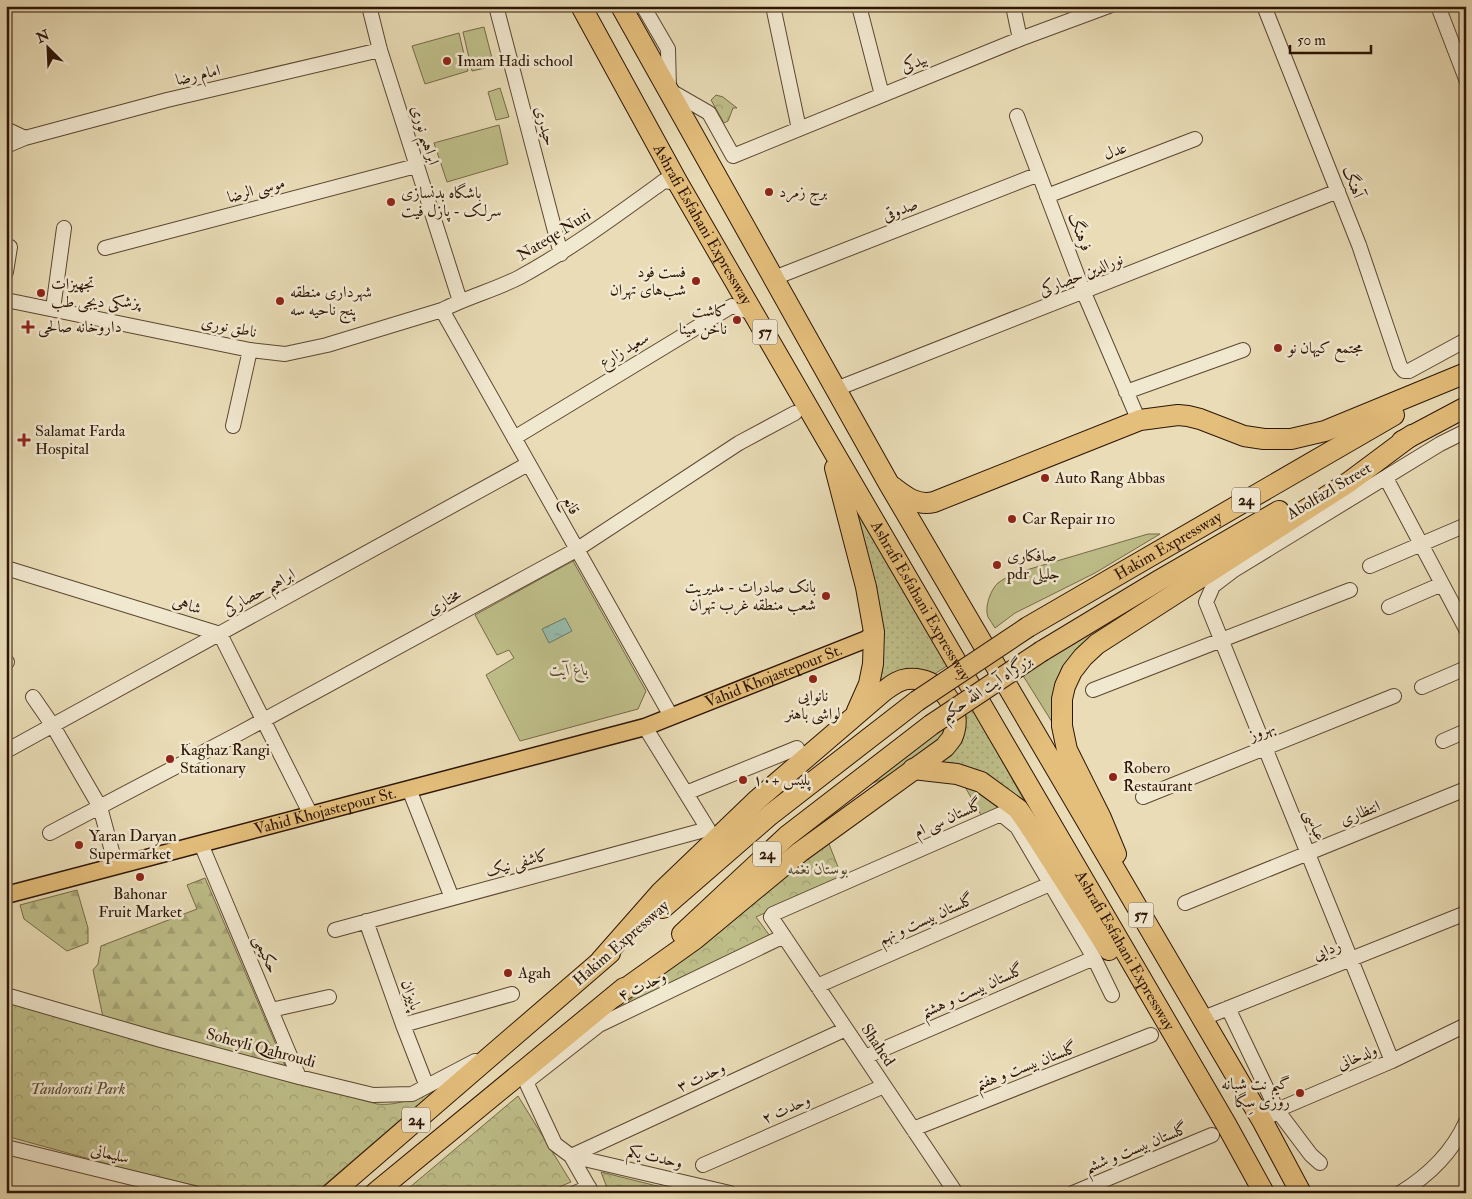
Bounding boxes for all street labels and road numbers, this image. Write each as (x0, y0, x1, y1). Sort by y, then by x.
street label: بیدکی (897, 48, 930, 77)
street label: امام رضا (174, 60, 223, 94)
street label: ابراهیم نوری (401, 103, 444, 169)
street label: حیدری (530, 104, 560, 148)
street label: عدل (1100, 137, 1130, 165)
street label: Ashrafi Esfahani Expressway (648, 140, 757, 309)
street label: آهنگ (1338, 163, 1370, 202)
street label: موسی الرضا (225, 173, 287, 208)
street label: صدوقی (879, 194, 921, 226)
street label: Nateqe Nuri (513, 204, 595, 266)
street label: فرهنگ (1064, 210, 1097, 254)
street label: نورالدین حصارکی (1036, 248, 1126, 301)
street label: ناطق نوری (200, 312, 258, 342)
road number: 57 (752, 320, 778, 344)
street label: سعید زارع (595, 327, 654, 375)
street label: Abolfazl Street (1282, 458, 1375, 525)
road number: 24 (1232, 488, 1260, 512)
street label: قانع (553, 492, 584, 521)
street label: Hakim Expressway (1111, 506, 1226, 585)
street label: Ashrafi Esfahani Expressway (866, 516, 976, 685)
street label: ابراهیم حصارکی (219, 563, 302, 625)
street label: مختاری (423, 584, 465, 619)
street label: شاهی (170, 591, 204, 619)
street label: Vahid Khojastepour St. (702, 640, 845, 712)
street label: بزرگراه آیت الله حکیم (935, 647, 1039, 731)
street label: بهروز (1244, 717, 1278, 746)
street label: Vahid Khojastepour St. (252, 783, 398, 839)
street label: گلستان سی ام (911, 794, 987, 846)
street label: انتظاری (1337, 796, 1383, 830)
street label: عباسی (1299, 806, 1330, 844)
road number: 24 (753, 842, 781, 866)
street label: کاشفی نیک (483, 845, 551, 882)
street label: Ashrafi Esfahani Expressway (1070, 866, 1180, 1035)
street label: گلستان بیست و نهم (875, 889, 979, 954)
street label: Hakim Expressway (569, 895, 675, 991)
road number: 57 (1128, 902, 1154, 928)
street label: حکیمی (248, 932, 283, 977)
street label: ردایی (1310, 935, 1344, 965)
street label: گلستان بیست و هشتم (917, 959, 1029, 1028)
street label: وحدت ۴ (615, 966, 669, 1006)
street label: پاییزان (395, 977, 426, 1014)
street label: Shahed (857, 1020, 899, 1070)
street label: Soheyli Qahroudi (204, 1024, 318, 1072)
street label: گلستان بیست و هفتم (972, 1037, 1082, 1100)
street label: ولدخانی (1334, 1040, 1380, 1074)
street label: وحدت ۳ (674, 1057, 728, 1097)
street label: وحدت ۲ (759, 1089, 813, 1129)
road number: 24 (402, 1108, 430, 1132)
street label: گلستان بیست و ششم (1081, 1118, 1193, 1183)
street label: سلیمانی (89, 1140, 131, 1168)
street label: وحدت یکم (624, 1141, 685, 1178)

